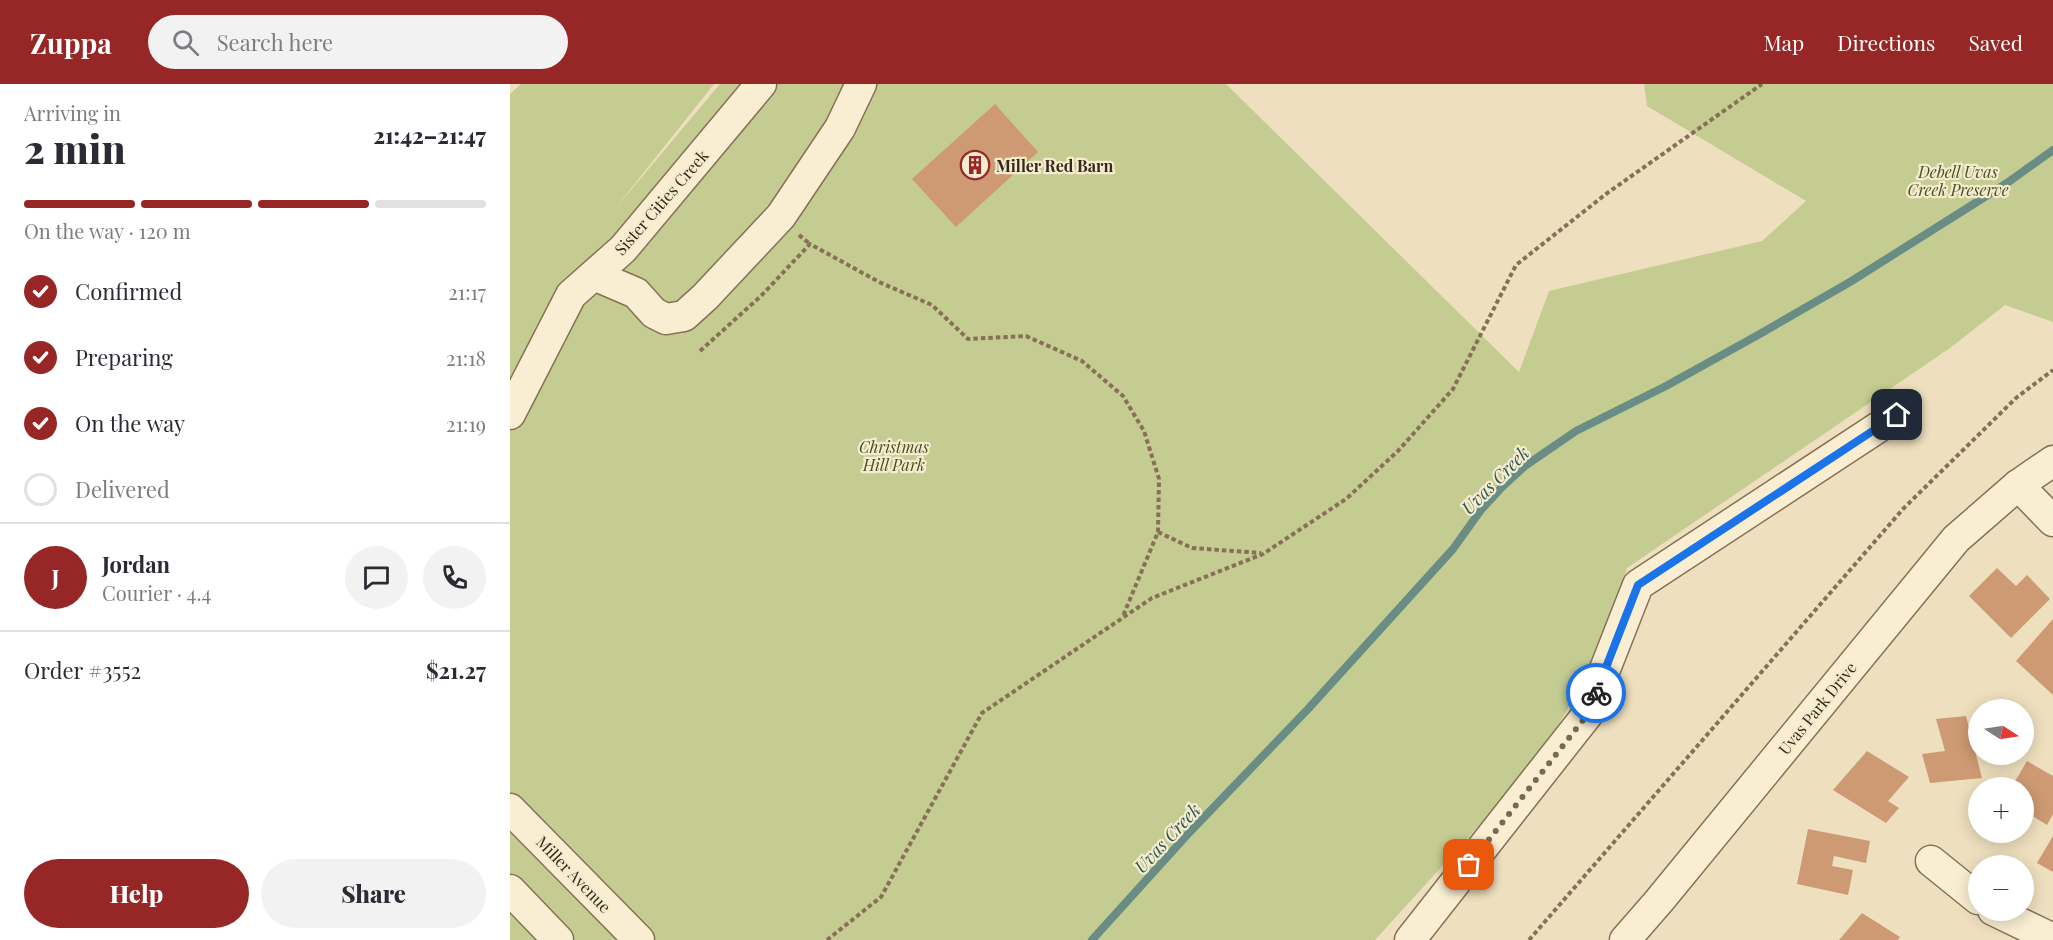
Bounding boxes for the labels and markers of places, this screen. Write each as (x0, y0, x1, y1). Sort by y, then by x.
building icon: Miller Red Barn (959, 149, 991, 181)
place label: Miller Red Barn (996, 155, 1114, 176)
pin (1871, 389, 1922, 440)
pin (1443, 839, 1494, 890)

